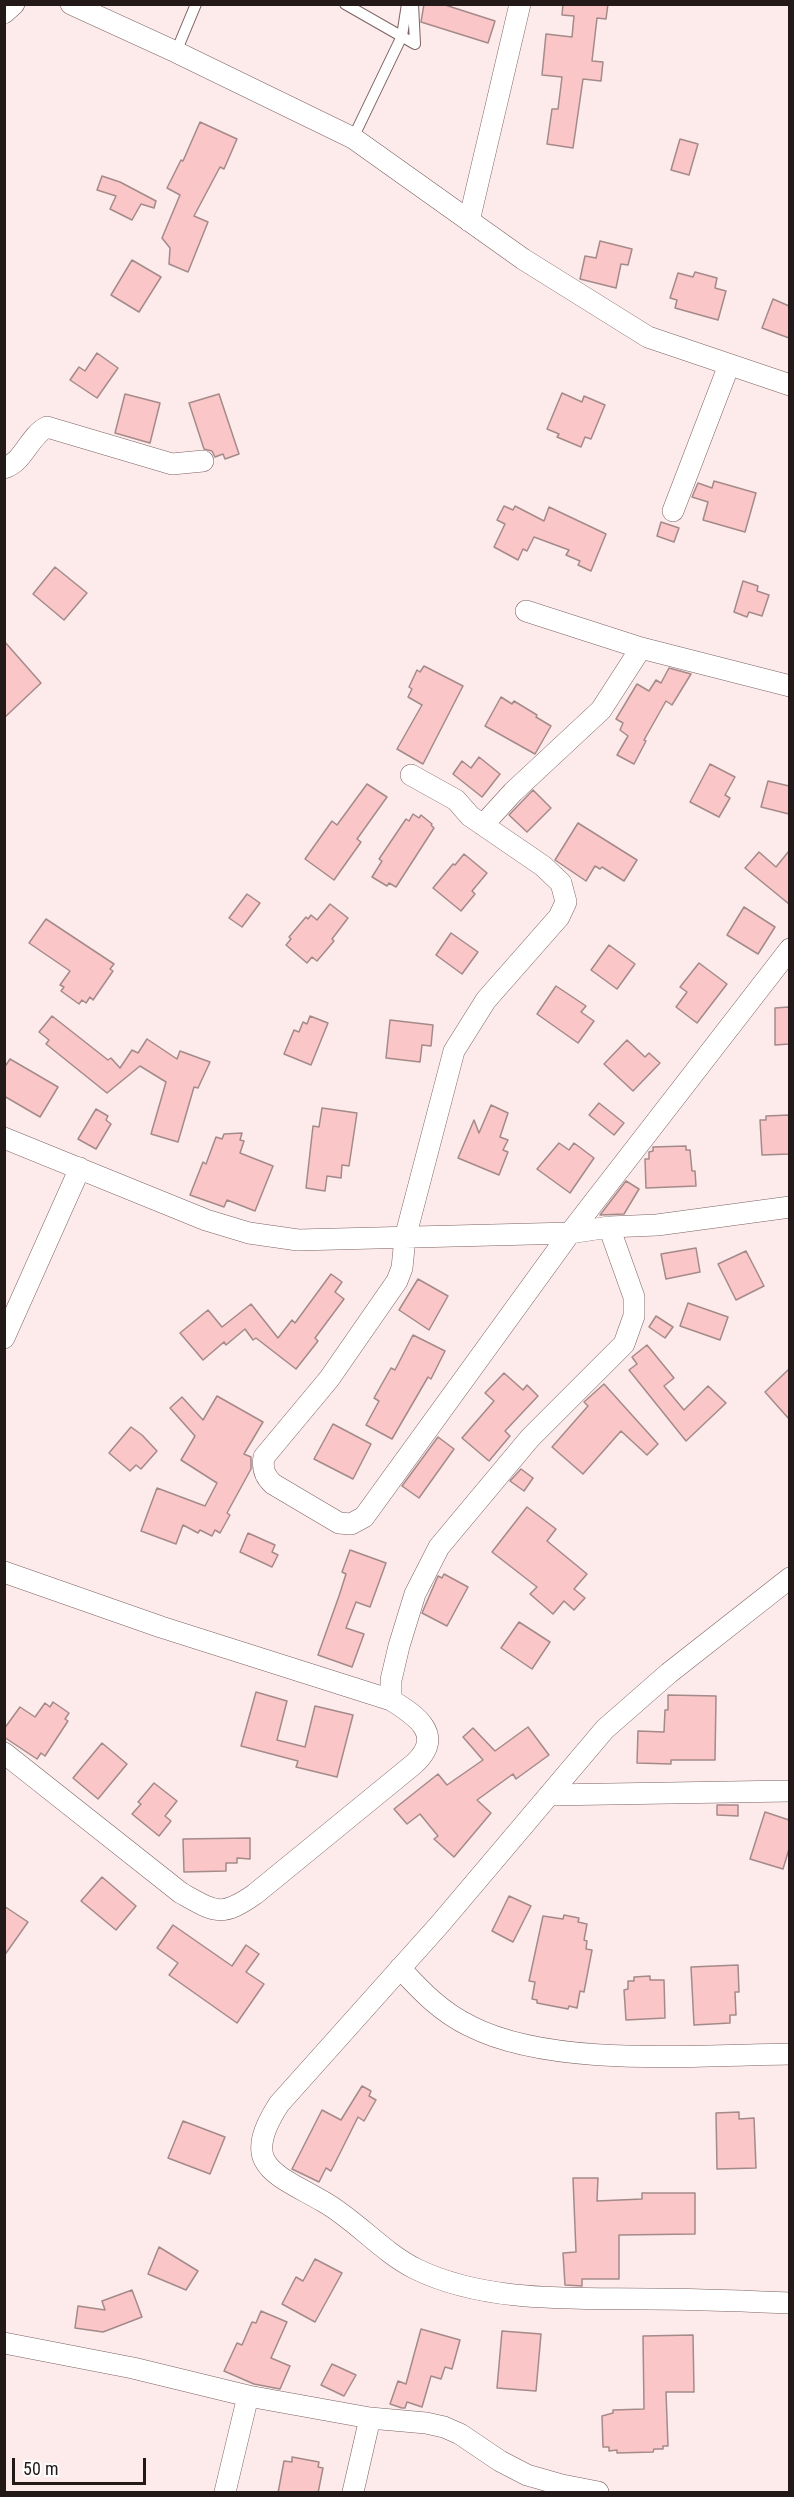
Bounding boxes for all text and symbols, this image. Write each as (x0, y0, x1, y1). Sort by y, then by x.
scale bar (15, 2446, 148, 2484)
text: 50 m (23, 2458, 58, 2479)

